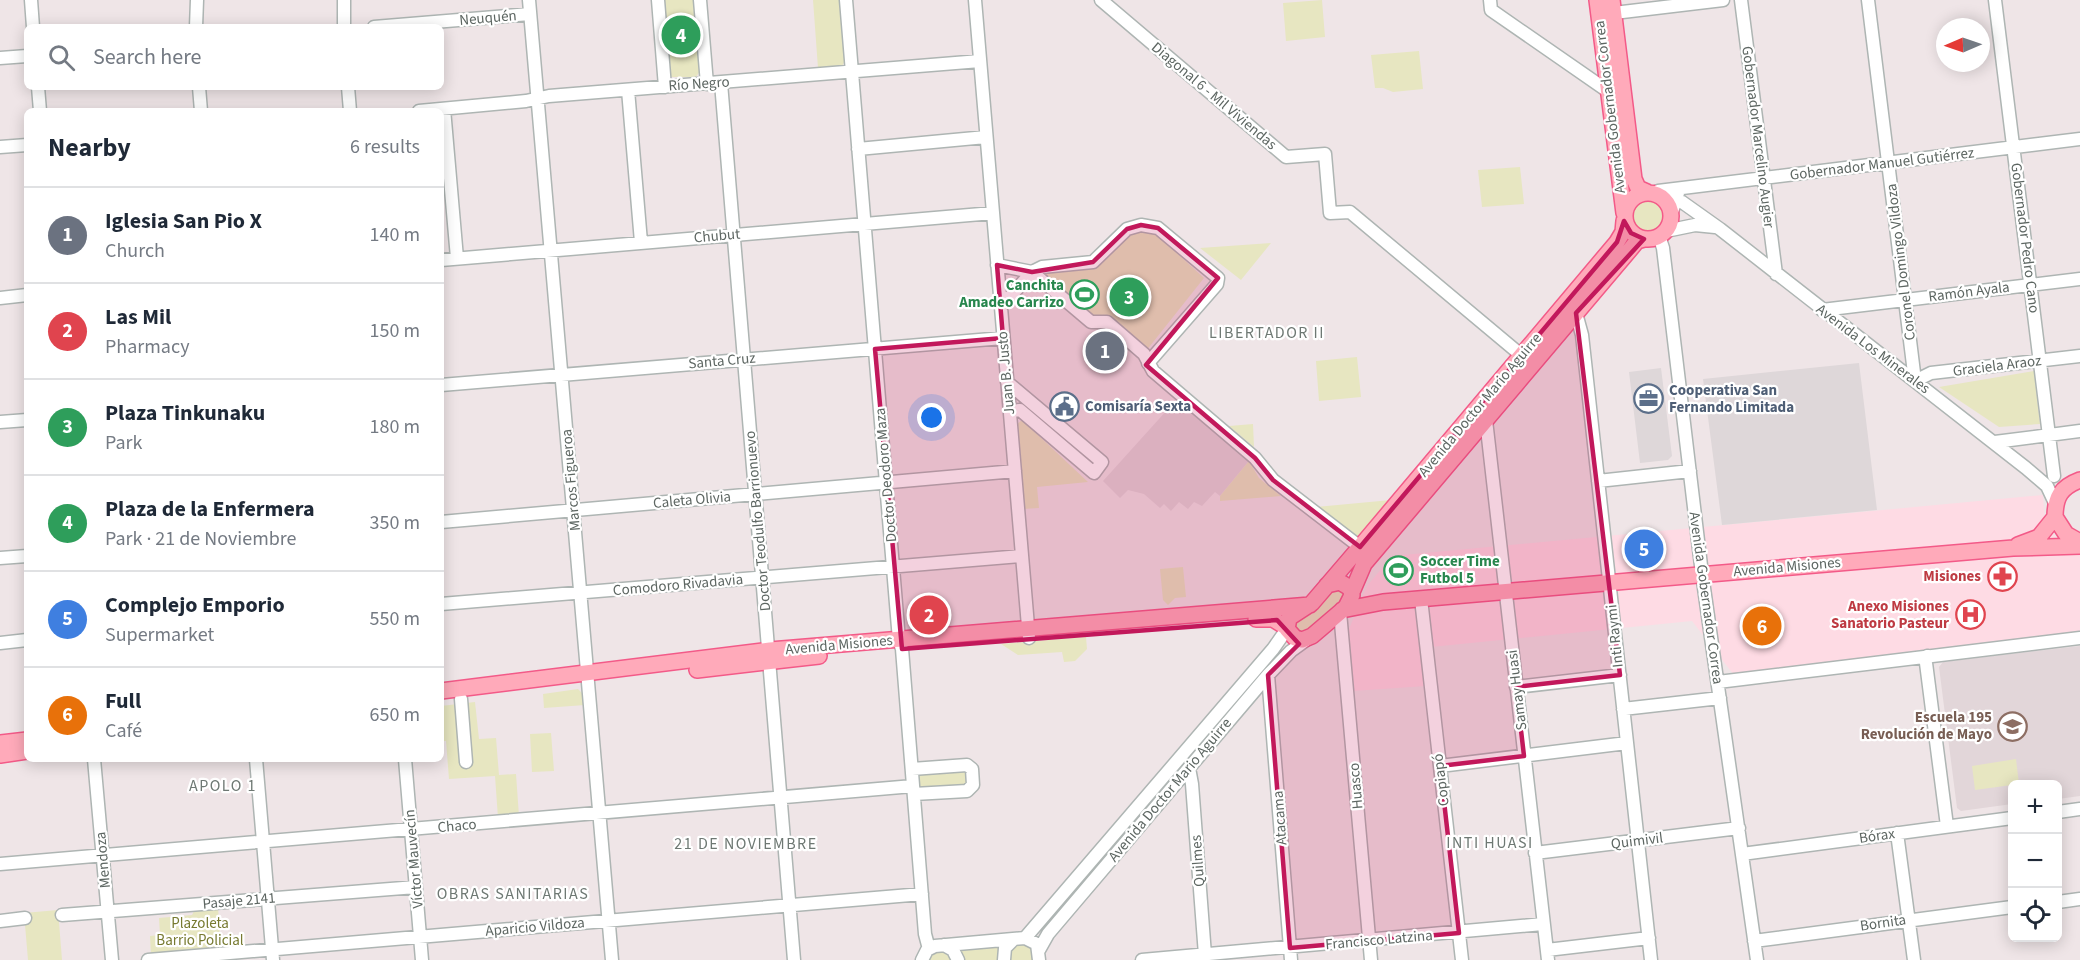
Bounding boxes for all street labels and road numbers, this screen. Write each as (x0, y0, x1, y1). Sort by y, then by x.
street label: Neuquén (458, 5, 518, 31)
street label: Avenida Gobernador Correa (1589, 20, 1631, 194)
street label: Diagonal 6 - Mil Viviendas (1147, 37, 1281, 155)
street label: Gobernador Marcelino Augier (1736, 45, 1780, 230)
street label: Río Negro (668, 71, 730, 97)
street label: Gobernador Manuel Gutiérrez (1789, 142, 1975, 186)
street label: Gobernador Pedro Cano (2005, 162, 2045, 314)
street label: Coronel Domingo Vildoza (1881, 182, 1921, 342)
street label: Chubut (693, 224, 741, 248)
street label: Ramón Ayala (1927, 277, 2011, 307)
street label: Avenida Los Minerales (1812, 299, 1934, 399)
street label: Avenida Doctor Mario Aguirre (1413, 328, 1547, 482)
street label: Juan B. Justo (992, 330, 1020, 416)
street label: Santa Cruz (688, 348, 756, 374)
street label: Graciela Araoz (1952, 350, 2042, 382)
street label: Doctor Deodoro Maza (870, 407, 902, 543)
street label: Marcos Figueroa (556, 428, 586, 532)
street label: Doctor Teodulfo Barrionuevo (740, 430, 776, 612)
street label: Caleta Olivia (652, 486, 732, 514)
street label: Avenida Gobernador Correa (1684, 511, 1728, 685)
street label: Avenida Misiones (1732, 552, 1842, 582)
street label: Comodoro Rivadavia (612, 569, 744, 601)
street label: Inti Raymi (1601, 604, 1629, 668)
street label: Avenida Misiones (784, 630, 894, 660)
street label: Samay Huasi (1502, 648, 1532, 732)
street label: Avenida Doctor Mario Aguirre (1103, 713, 1237, 867)
street label: Copiapó (1427, 753, 1455, 807)
street label: Huasco (1344, 762, 1368, 810)
street label: Atacama (1268, 790, 1292, 846)
street label: Víctor Mauvecín (399, 809, 429, 909)
street label: Chaco (437, 814, 477, 838)
street label: Bórax (1858, 823, 1897, 849)
street label: Quimivil (1610, 827, 1664, 855)
street label: Mendoza (90, 831, 116, 889)
street label: Quilmes (1186, 834, 1210, 888)
street label: Pasaje 2141 (202, 887, 276, 915)
street label: Bornita (1859, 909, 1907, 937)
street label: Aparicio Vildoza (484, 912, 586, 942)
street label: Francisco Latzina (1324, 925, 1434, 955)

